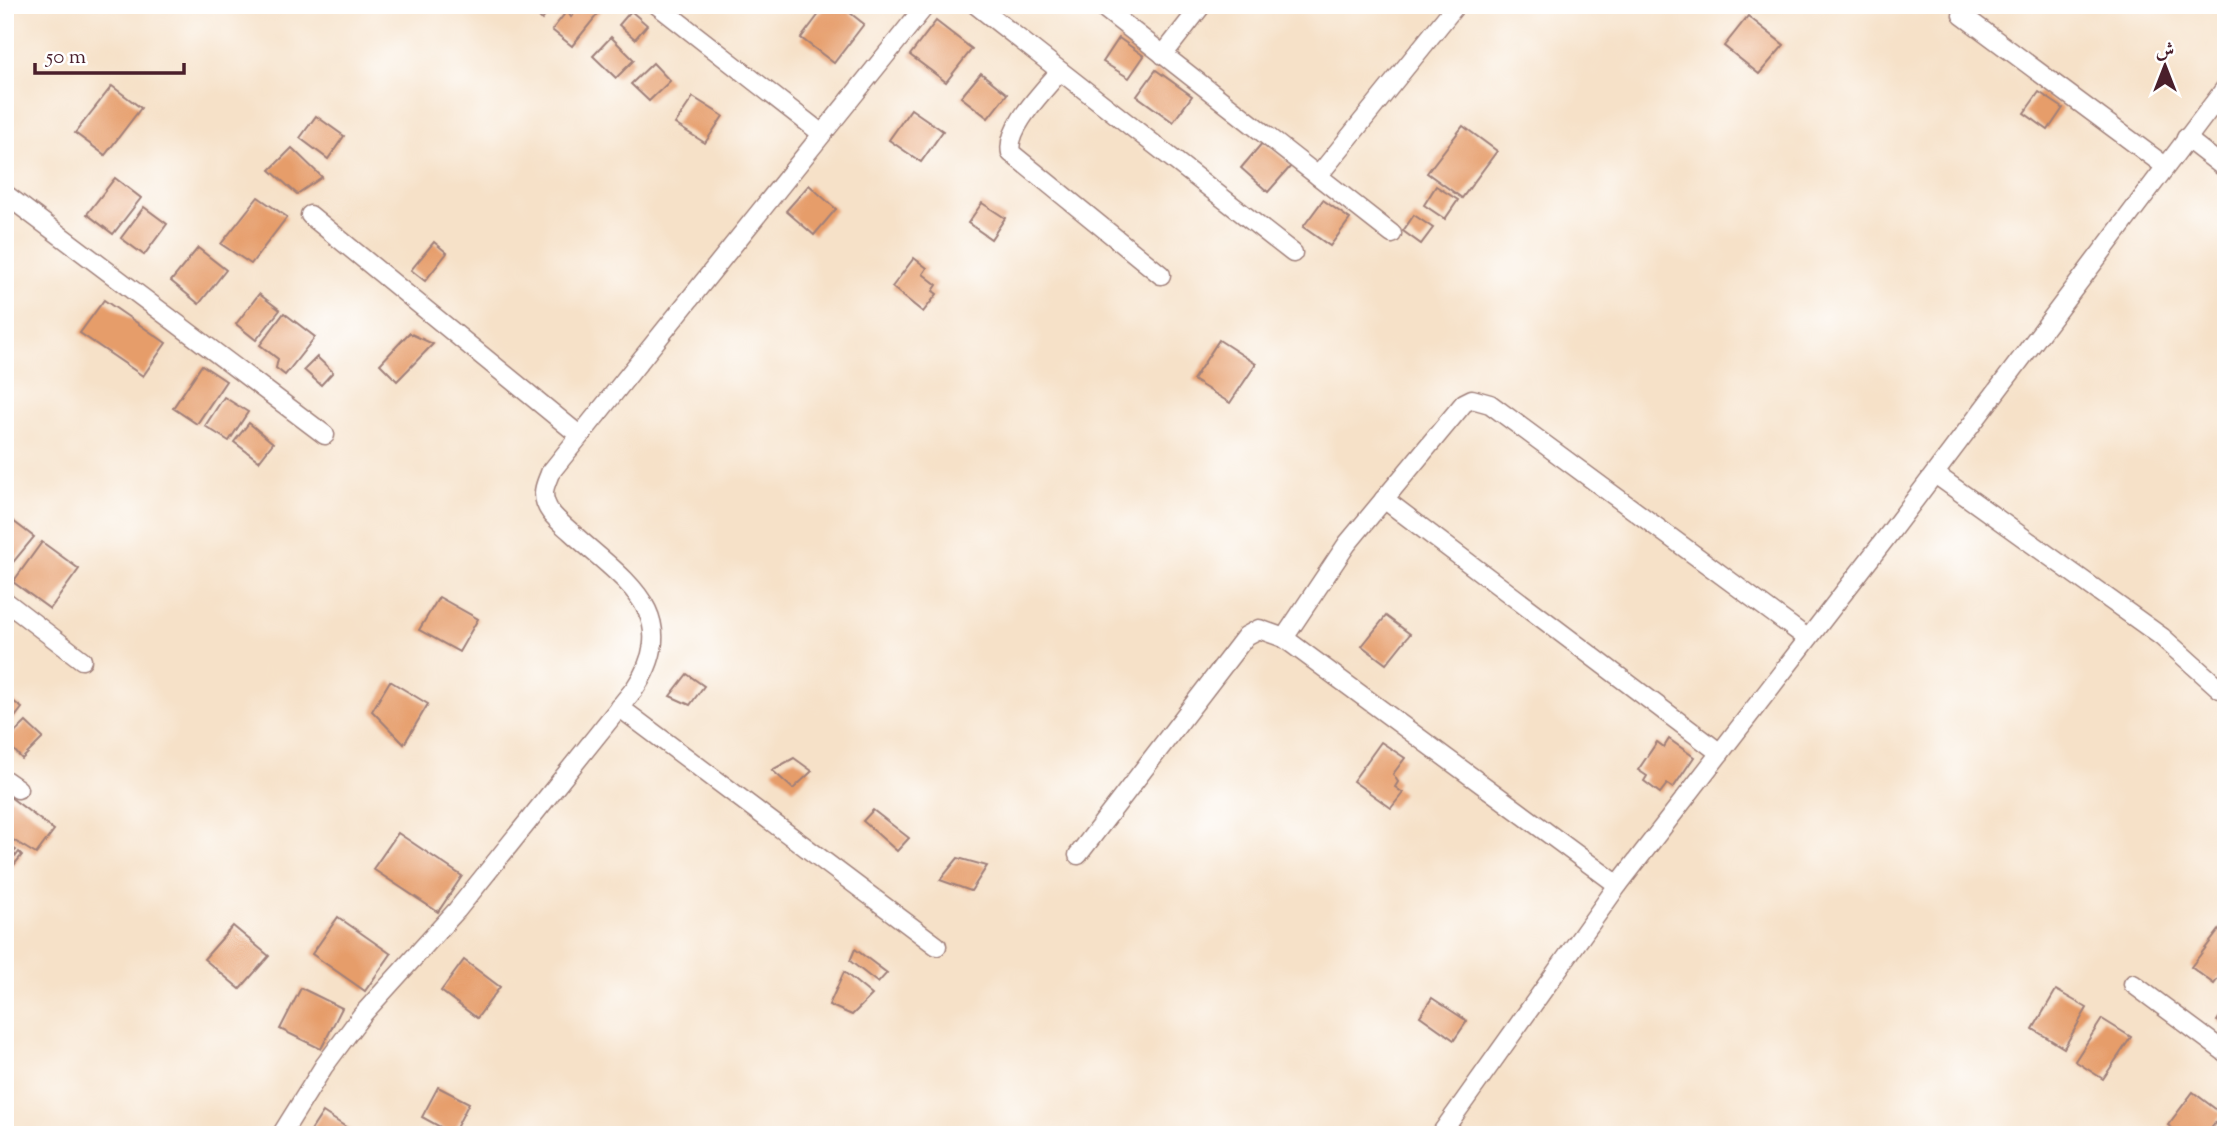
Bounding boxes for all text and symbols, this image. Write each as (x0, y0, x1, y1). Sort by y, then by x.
scale bar (35, 32, 184, 76)
north arrow (2130, 32, 2200, 102)
text: ش (2156, 38, 2174, 65)
text: 50 m (45, 43, 86, 73)

